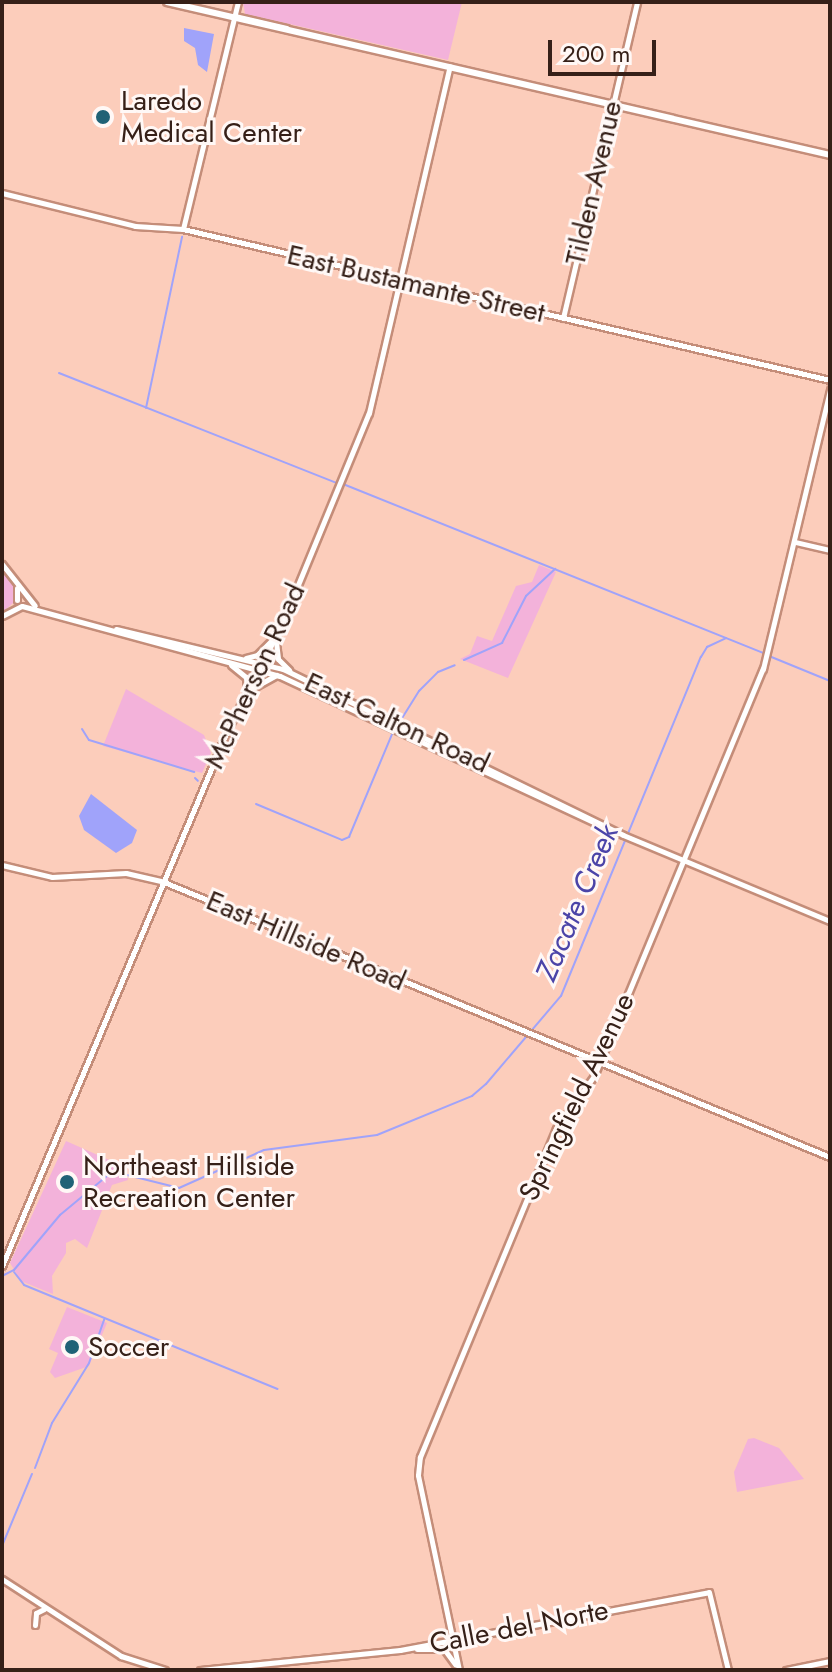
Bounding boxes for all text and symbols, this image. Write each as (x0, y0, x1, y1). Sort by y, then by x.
scale bar (552, 24, 660, 74)
text: 200 m (562, 36, 630, 71)
place label: Laredo Medical Center (121, 84, 302, 150)
street label: Tilden Avenue (559, 98, 629, 268)
marker: Laredo Medical Center (92, 106, 114, 128)
street label: East Bustamante Street (284, 238, 548, 330)
street label: McPherson Road (197, 578, 313, 774)
street label: East Calton Road (299, 666, 495, 780)
water label: Zacate Creek (528, 819, 626, 987)
street label: East Hillside Road (201, 884, 411, 998)
street label: Springfield Avenue (512, 988, 642, 1206)
place label: Northeast Hillside Recreation Center (83, 1149, 295, 1215)
marker: Northeast Hillside Recreation Center (58, 1173, 76, 1191)
place label: Soccer (88, 1330, 169, 1364)
marker: Soccer (63, 1338, 81, 1356)
street label: Calle del Norte (427, 1593, 611, 1661)

